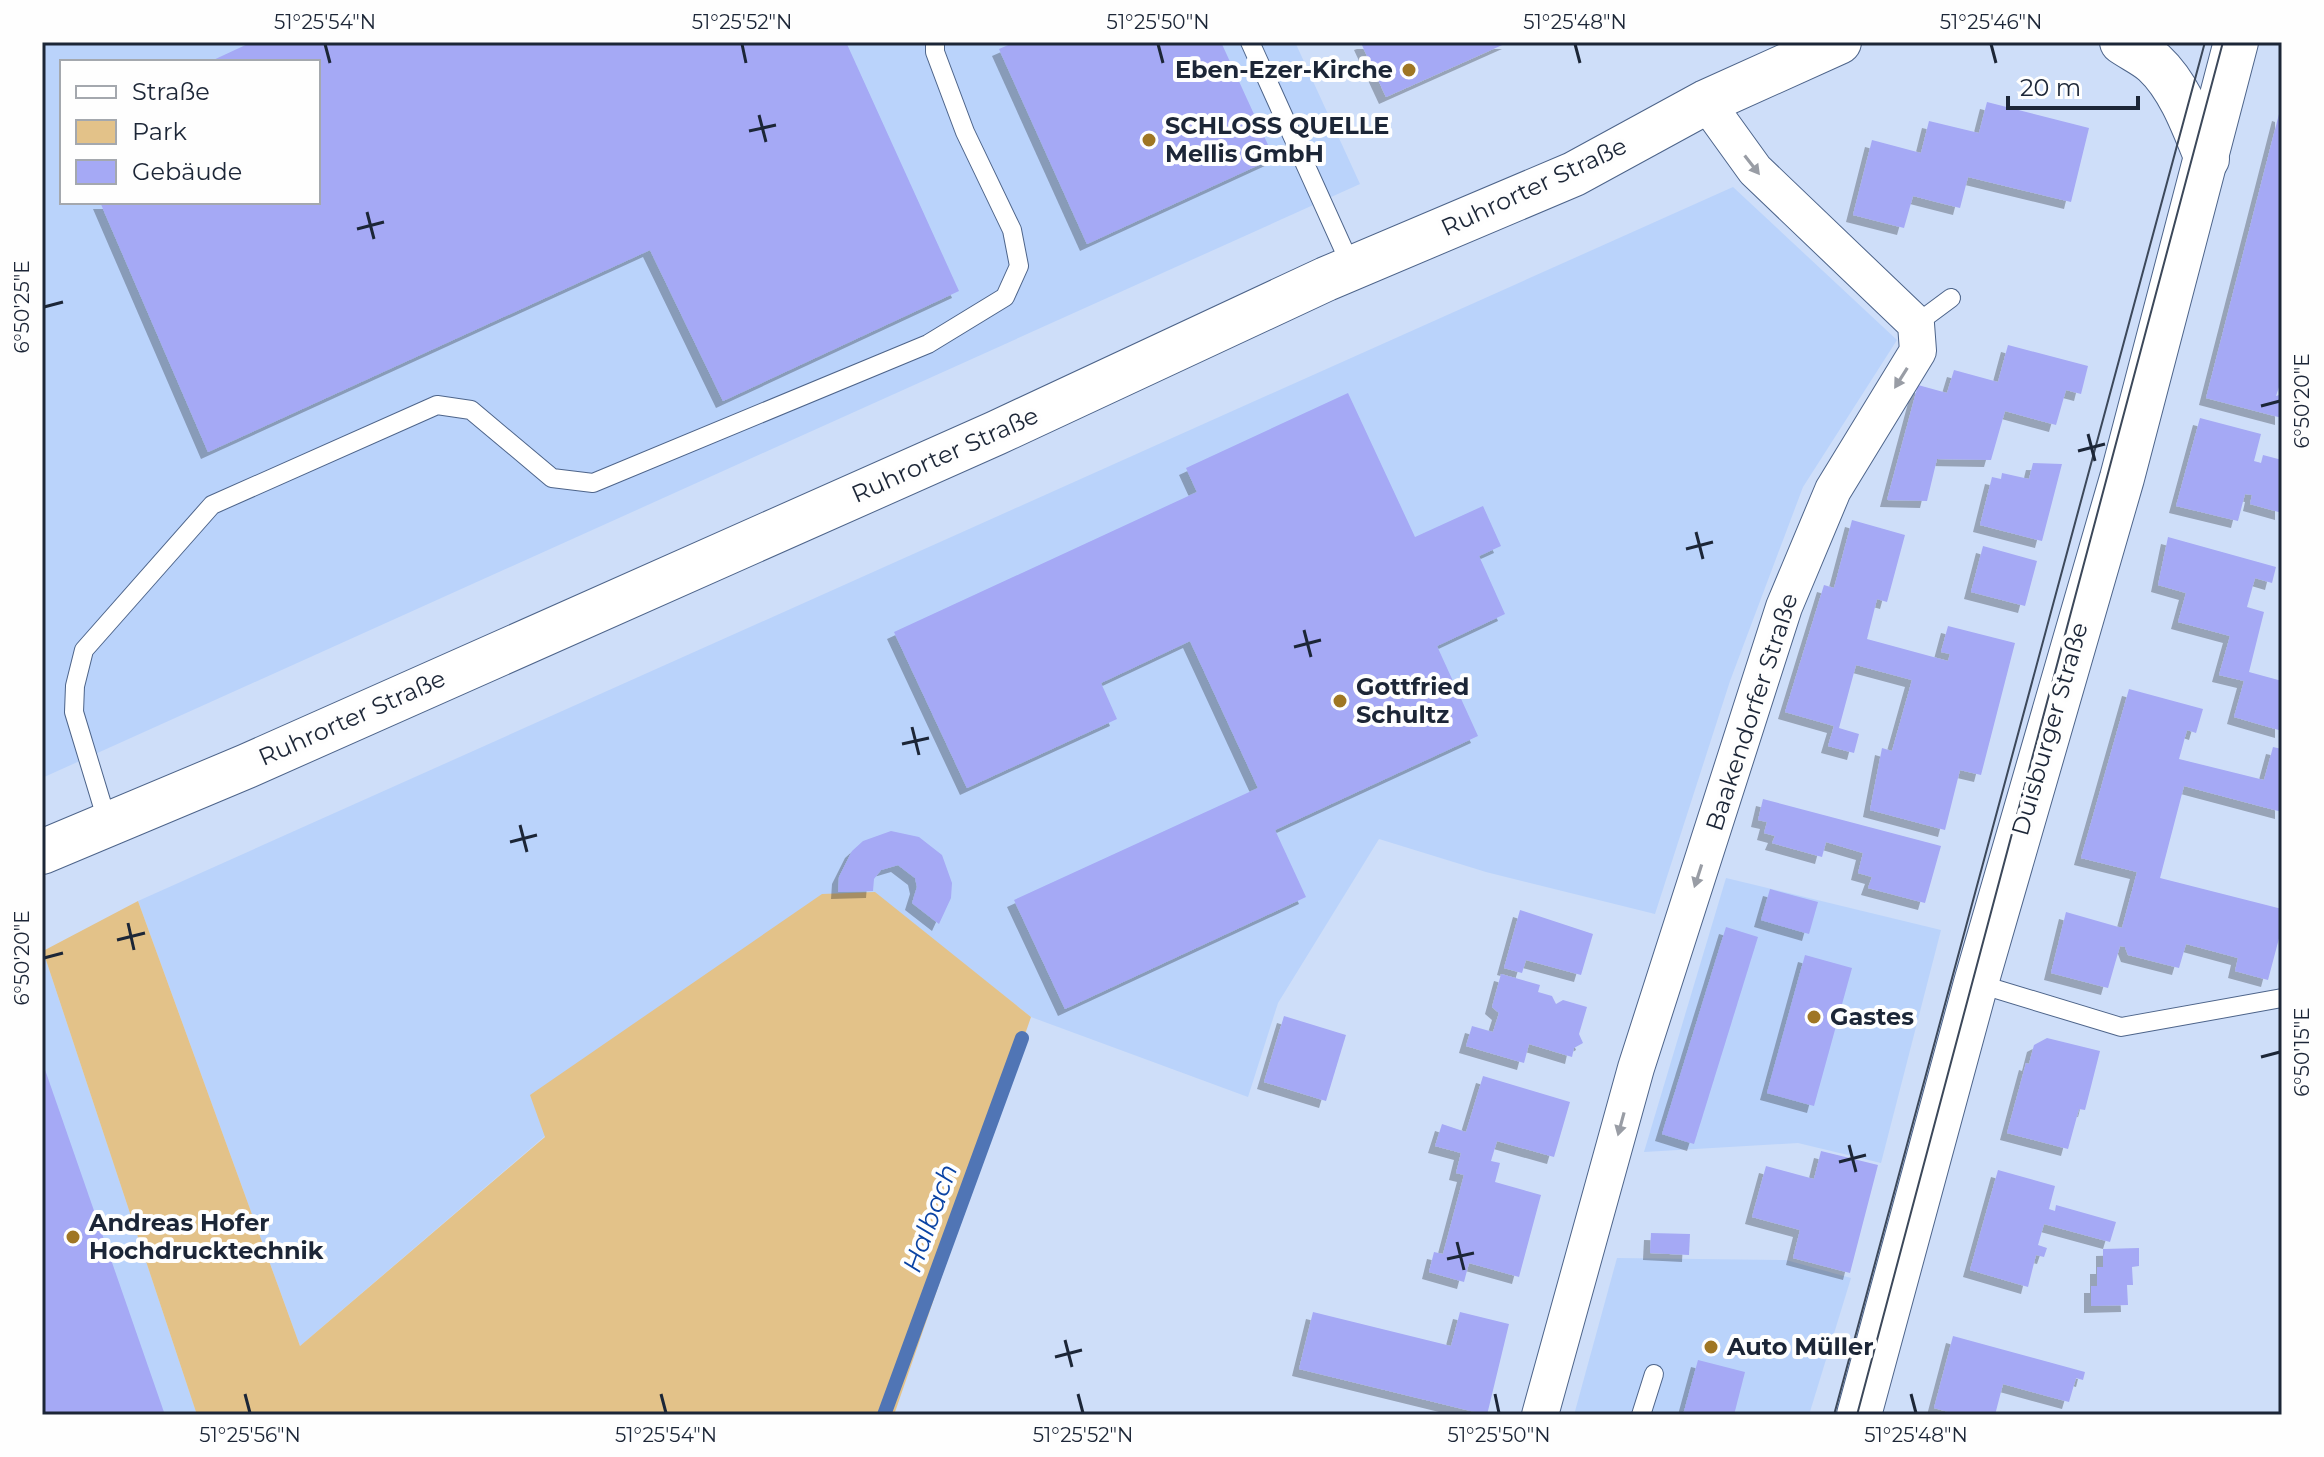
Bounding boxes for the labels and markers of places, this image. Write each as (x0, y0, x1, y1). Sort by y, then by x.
place label: Eben-Ezer-Kirche (1175, 55, 1393, 84)
marker: Eben-Ezer-Kirche (1400, 61, 1418, 79)
place label: SCHLOSS QUELLE Mellis GmbH (1165, 111, 1389, 168)
marker: SCHLOSS QUELLE Mellis GmbH (1140, 131, 1158, 149)
place label: Gottfried Schultz (1356, 672, 1469, 729)
marker: Gottfried Schultz (1331, 692, 1349, 710)
place label: Gastes (1830, 1002, 1914, 1031)
marker: Gastes (1805, 1008, 1823, 1026)
place label: Andreas Hofer Hochdrucktechnik (88, 1208, 324, 1265)
marker: Andreas Hofer Hochdrucktechnik (64, 1228, 82, 1246)
place label: Auto Müller (1726, 1332, 1874, 1361)
marker: Auto Müller (1702, 1338, 1720, 1356)

